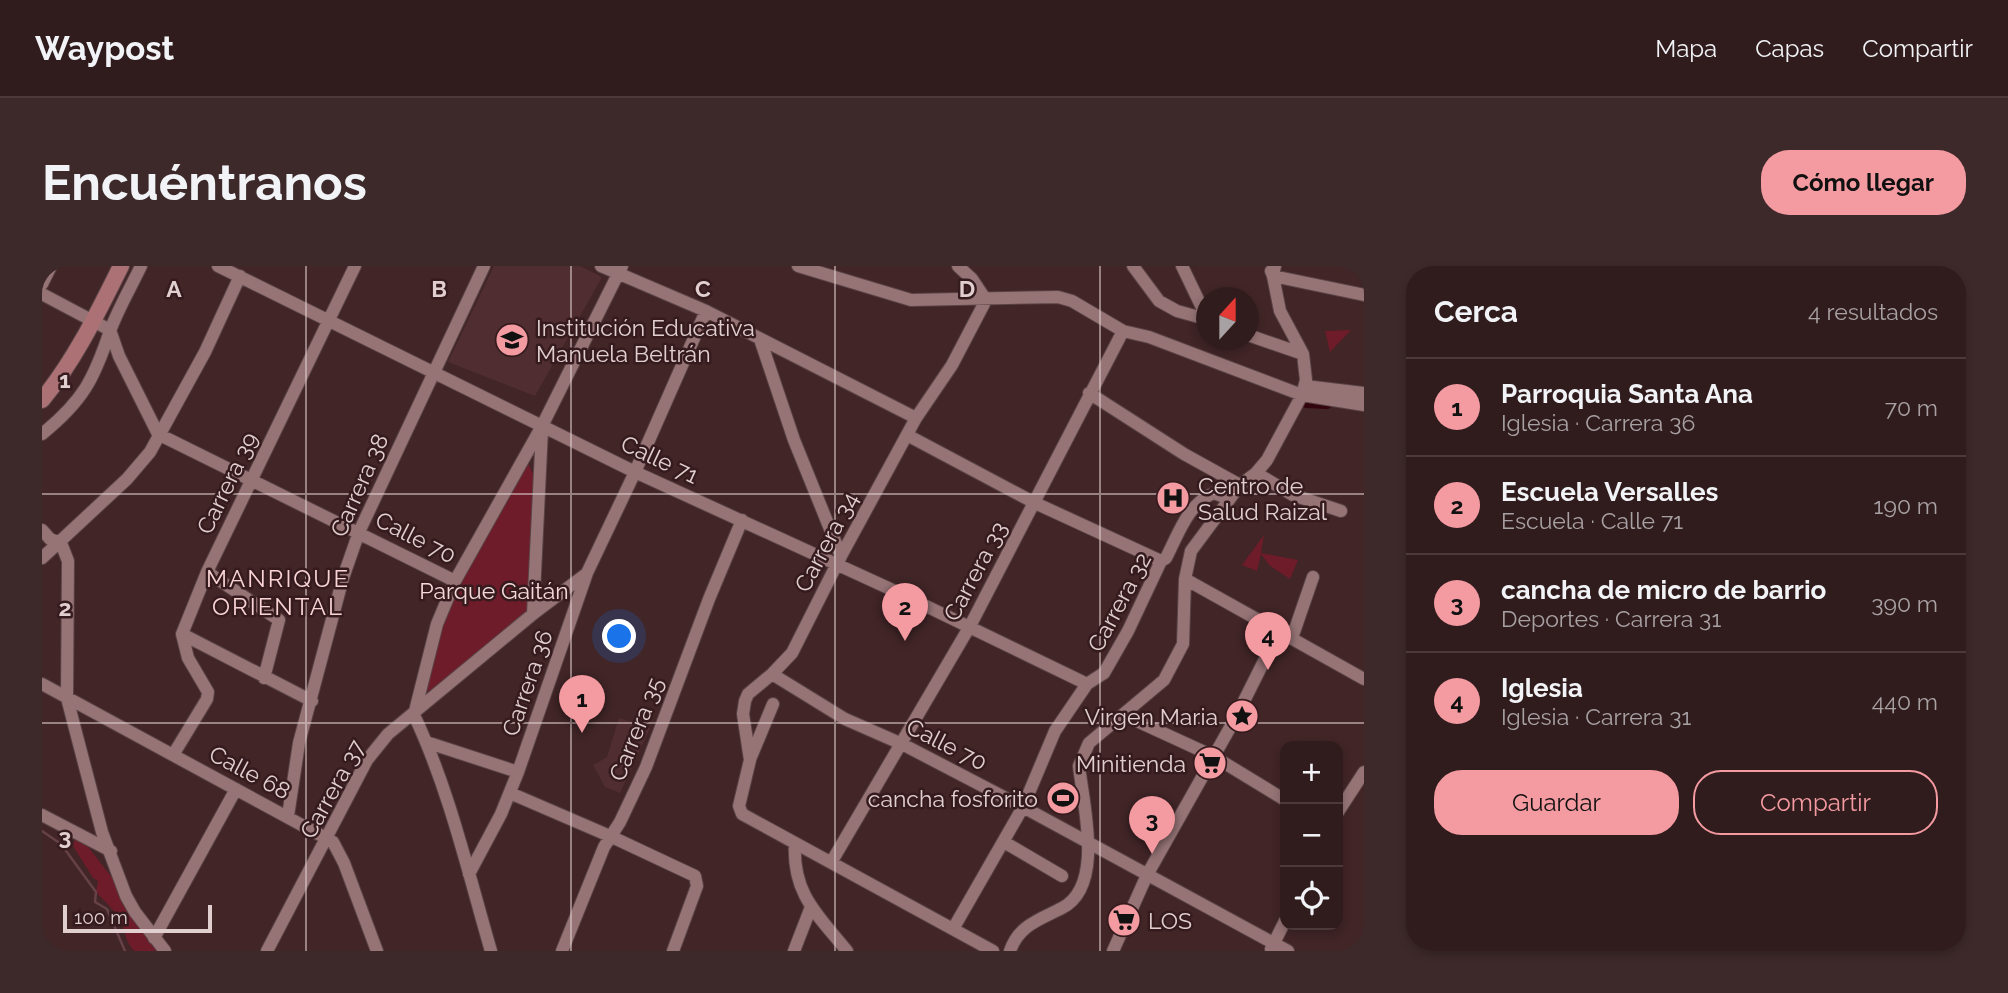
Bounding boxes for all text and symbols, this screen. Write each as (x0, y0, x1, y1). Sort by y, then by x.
text: Waypost (35, 29, 174, 68)
text: Mapa (1655, 34, 1717, 63)
text: Capas (1755, 34, 1824, 63)
text: Compartir (1862, 34, 1973, 63)
button: Cómo llegar (1761, 150, 1966, 215)
text: Encuéntranos (42, 154, 367, 211)
text: A (166, 275, 182, 302)
text: B (431, 275, 447, 302)
text: C (695, 275, 711, 302)
text: D (959, 275, 975, 302)
north arrow (1196, 287, 1259, 350)
text: Cerca (1434, 294, 1518, 329)
text: 4 resultados (1808, 298, 1938, 325)
place label: Institución Educativa Manuela Beltrán (536, 314, 755, 367)
school or university icon: Institución Educativa Manuela Beltrán (493, 321, 531, 359)
text: 1 (59, 366, 71, 393)
text: Parroquia Santa Ana (1501, 379, 1753, 409)
text: 1 (1451, 394, 1463, 421)
text: 70 m (1885, 394, 1938, 421)
text: Iglesia · Carrera 36 (1501, 409, 1695, 436)
street label: Carrera 39 (191, 428, 263, 538)
street label: Carrera 38 (324, 429, 394, 541)
street label: Calle 71 (617, 429, 703, 489)
place label: Centro de Salud Raizal (1198, 472, 1328, 525)
text: Escuela Versalles (1501, 477, 1718, 507)
hospital icon: Centro de Salud Raizal (1154, 479, 1192, 517)
street label: Carrera 34 (789, 488, 863, 596)
text: 2 (1451, 492, 1463, 519)
text: 190 m (1874, 492, 1938, 519)
street label: Calle 70 (371, 505, 461, 569)
text: Escuela · Calle 71 (1501, 507, 1683, 534)
street label: Carrera 33 (938, 517, 1012, 625)
street label: Carrera 32 (1082, 548, 1156, 656)
district label: MANRIQUE ORIENTAL (206, 564, 350, 621)
text: cancha de micro de barrio (1501, 575, 1826, 605)
park label: Parque Gaitán (419, 577, 569, 604)
pin: 2 (882, 583, 928, 641)
text: 3 (1451, 590, 1463, 617)
text: 390 m (1871, 590, 1938, 617)
text: 2 (59, 594, 71, 621)
text: Deportes · Carrera 31 (1501, 605, 1721, 632)
pin: 4 (1245, 612, 1291, 670)
your location (602, 619, 636, 653)
street label: Carrera 36 (496, 627, 558, 739)
street label: Carrera 35 (603, 673, 669, 785)
text: Iglesia (1501, 673, 1583, 703)
pin: 1 (559, 675, 605, 733)
text: 4 (1450, 688, 1464, 715)
text: 440 m (1872, 688, 1938, 715)
place icon: Virgen Maria (1223, 697, 1261, 735)
place label: Virgen Maria (1084, 703, 1218, 730)
text: Iglesia · Carrera 31 (1501, 703, 1691, 730)
street label: Calle 70 (902, 712, 992, 776)
street label: Carrera 37 (294, 734, 370, 843)
street label: Calle 68 (205, 739, 295, 805)
map controls (1280, 741, 1343, 930)
button: + (1280, 741, 1343, 804)
supermarket icon: Minitienda (1191, 744, 1229, 782)
place label: Minitienda (1076, 750, 1186, 777)
button: Guardar (1434, 770, 1679, 835)
button: Compartir (1693, 770, 1938, 835)
sports icon: cancha fosforito (1044, 779, 1082, 817)
place label: cancha fosforito (868, 785, 1038, 812)
pin: 3 (1129, 796, 1175, 854)
button: − (1280, 804, 1343, 867)
text: 3 (59, 823, 71, 850)
button: locate (1280, 867, 1343, 930)
supermarket icon: LOS (1105, 901, 1143, 939)
scale bar (63, 902, 212, 934)
text: 100 m (74, 906, 128, 928)
place label: LOS (1148, 907, 1192, 934)

